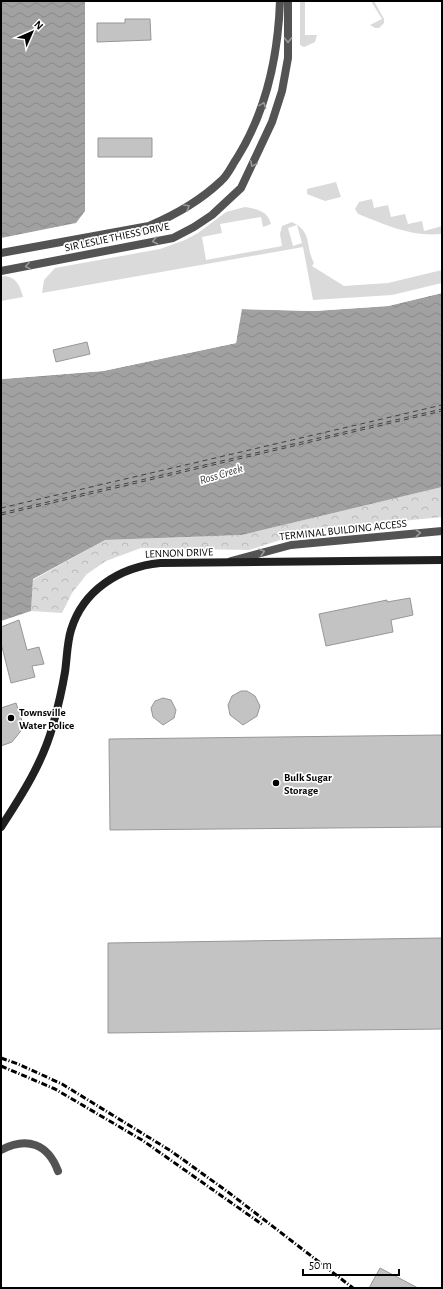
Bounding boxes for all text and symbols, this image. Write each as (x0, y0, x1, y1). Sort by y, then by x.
north arrow (12, 12, 52, 52)
text: N (32, 19, 45, 32)
one-way arrow (284, 37, 292, 43)
one-way arrow (258, 102, 266, 109)
one-way arrow (250, 159, 258, 167)
one-way arrow (183, 204, 190, 211)
street label: SIR LESLIE THIESS DRIVE (64, 220, 171, 253)
one-way arrow (152, 237, 159, 245)
one-way arrow (25, 261, 31, 270)
water label: Ross Creek (198, 462, 244, 486)
street label: TERMINAL BUILDING ACCESS (279, 518, 407, 542)
one-way arrow (415, 529, 421, 538)
street label: LENNON DRIVE (145, 546, 214, 560)
one-way arrow (258, 548, 265, 557)
place label: Townsville Water Police (19, 707, 74, 731)
marker: Townsville Water Police (6, 713, 16, 723)
place label: Bulk Sugar Storage (284, 772, 332, 796)
marker: Bulk Sugar Storage (271, 778, 281, 788)
scale bar (303, 1251, 399, 1277)
text: 50 m (309, 1259, 332, 1271)

